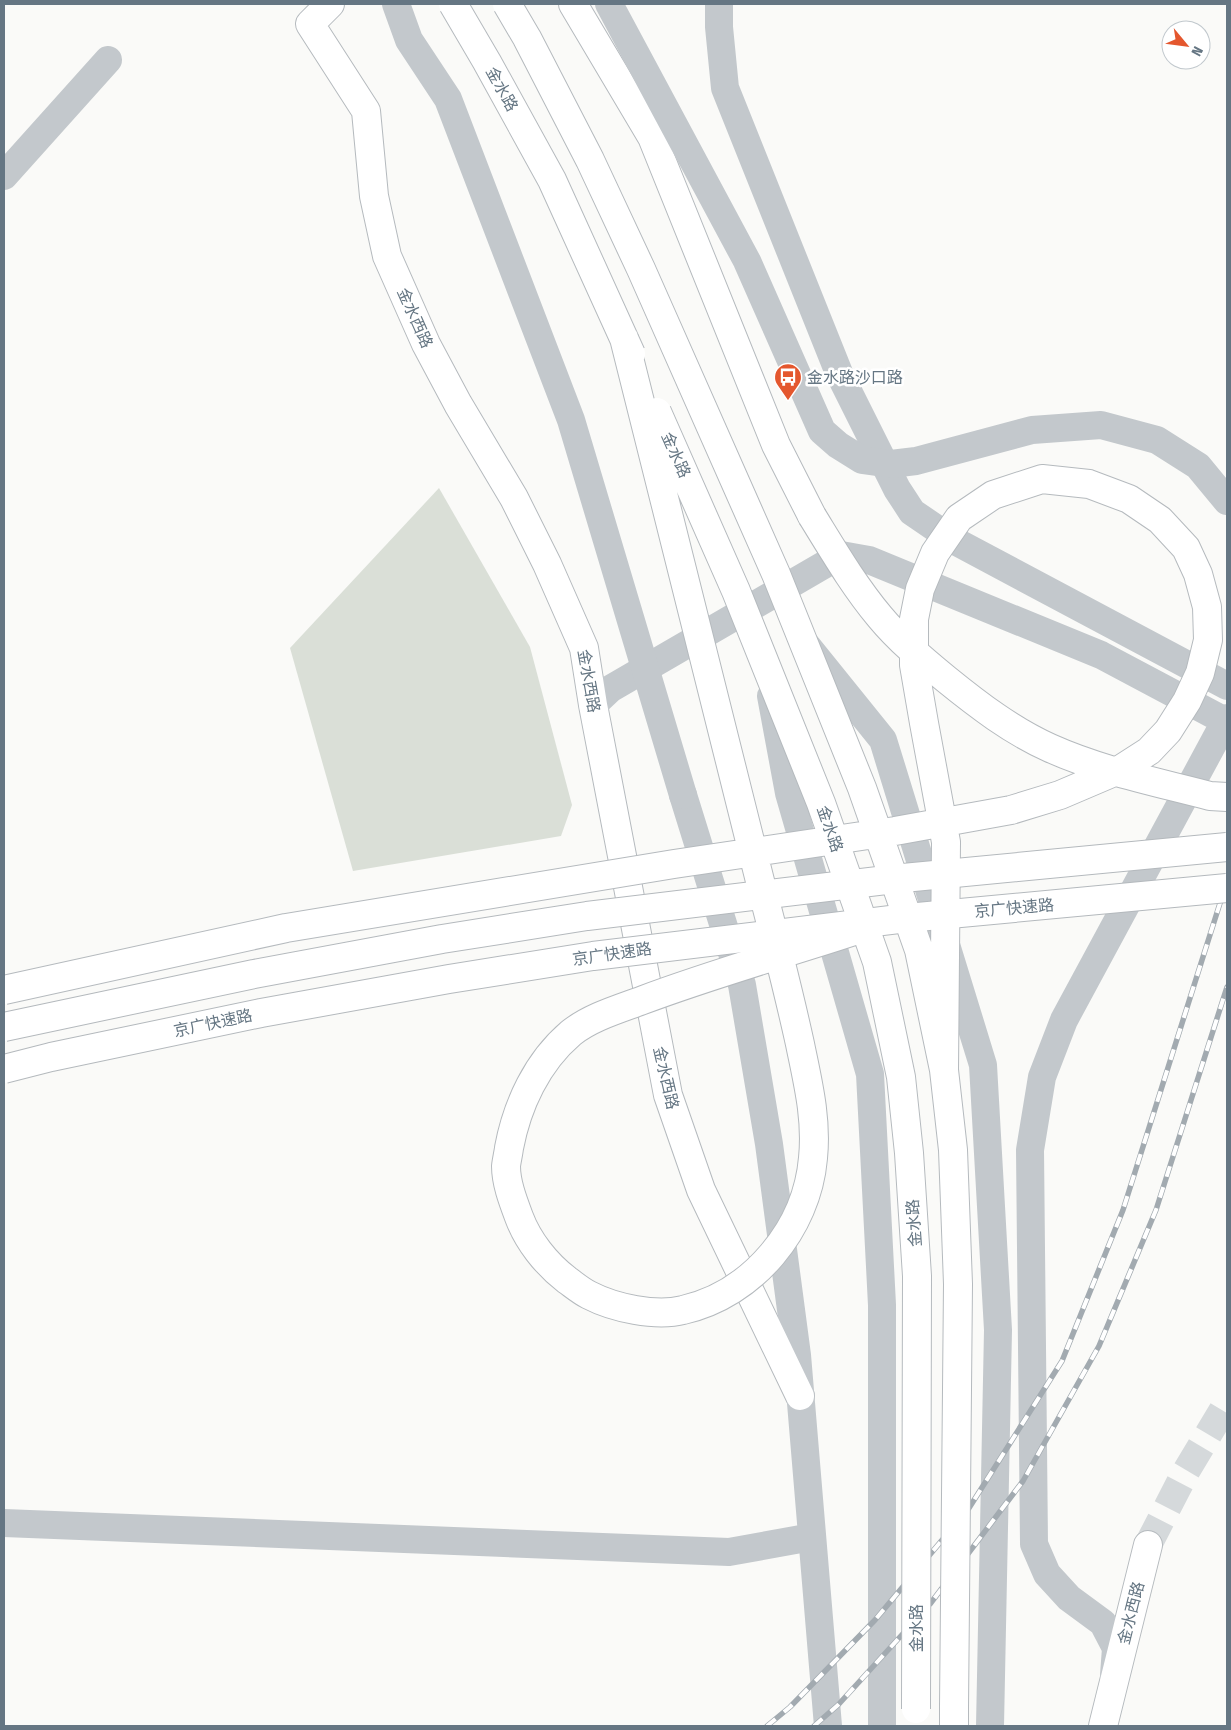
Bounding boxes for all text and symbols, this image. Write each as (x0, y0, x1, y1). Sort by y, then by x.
north arrow (1161, 20, 1211, 70)
text: N (1187, 43, 1206, 59)
street label: 金水路 (482, 63, 522, 115)
street label: 金水西路 (393, 285, 437, 351)
bus stop icon: 金水路沙口路 (773, 362, 803, 401)
place label: 金水路沙口路 (807, 368, 903, 387)
street label: 金水路 (658, 429, 694, 481)
street label: 金水西路 (574, 648, 604, 714)
street label: 金水路 (813, 803, 847, 855)
street label: 京广快速路 (973, 895, 1055, 921)
street label: 京广快速路 (571, 939, 653, 969)
street label: 京广快速路 (172, 1005, 254, 1041)
street label: 金水西路 (650, 1045, 682, 1111)
street label: 金水路 (903, 1198, 925, 1248)
street label: 金水西路 (1114, 1580, 1148, 1646)
street label: 金水路 (907, 1604, 926, 1652)

